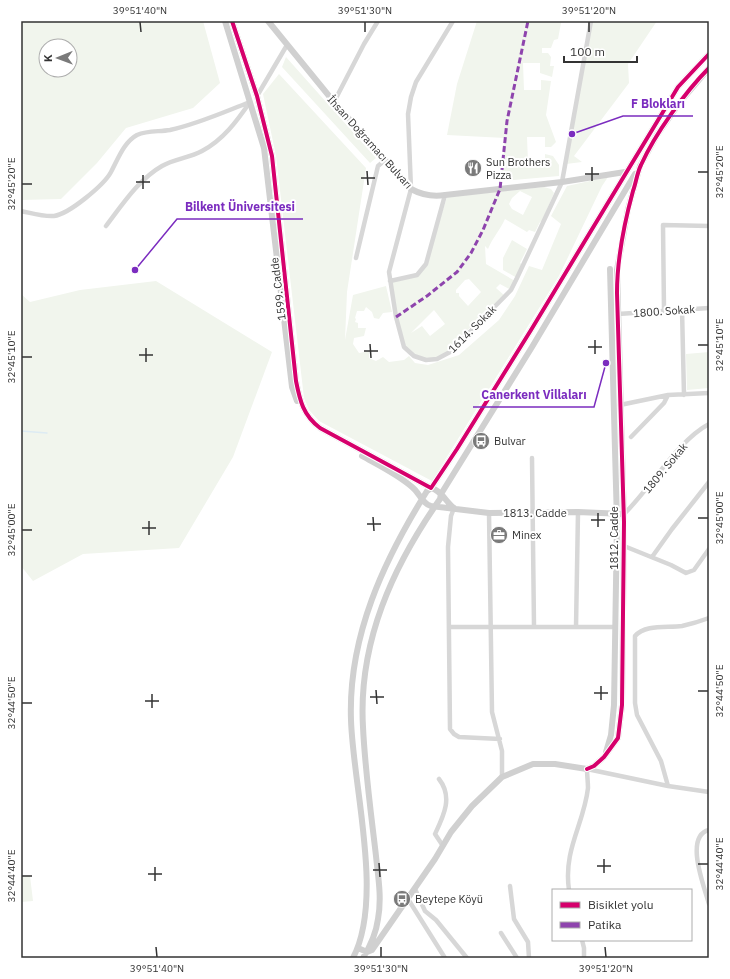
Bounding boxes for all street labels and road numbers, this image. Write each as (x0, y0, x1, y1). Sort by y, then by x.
street label: İhsan Doğramacı Bulvarı (324, 92, 416, 192)
street label: 1599. Cadde (267, 257, 289, 321)
street label: 1614. Sokak (445, 302, 499, 356)
street label: 1800. Sokak (633, 302, 696, 320)
street label: 1809. Sokak (640, 440, 690, 496)
street label: 1813. Cadde (503, 506, 567, 520)
street label: 1812. Cadde (607, 506, 621, 570)

